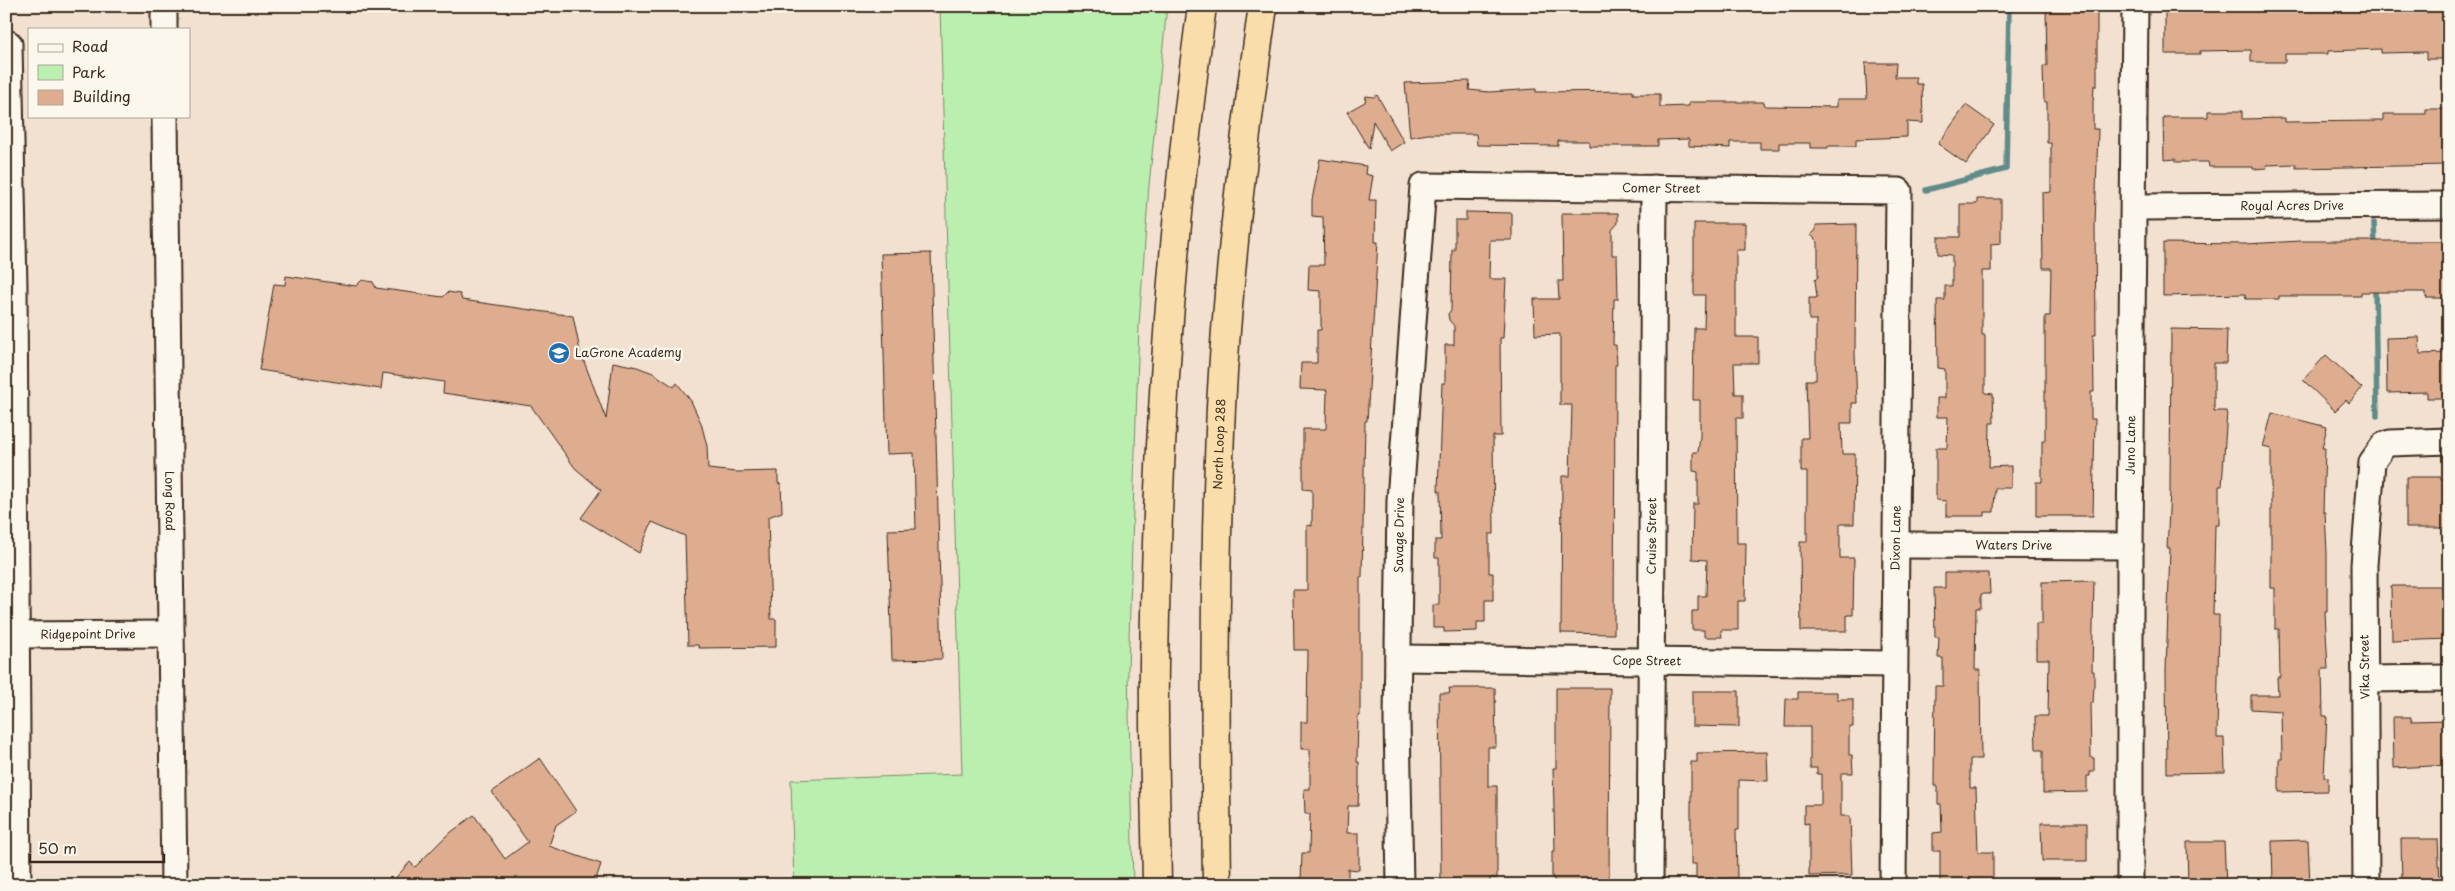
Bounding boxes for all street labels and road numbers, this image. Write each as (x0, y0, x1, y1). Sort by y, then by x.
street label: Comer Street (1622, 178, 1700, 197)
street label: Royal Acres Drive (2240, 196, 2344, 214)
street label: North Loop 288 (1208, 398, 1229, 490)
street label: Juno Lane (2121, 415, 2139, 475)
street label: Long Road (161, 471, 180, 531)
street label: Savage Drive (1389, 497, 1408, 573)
street label: Cruise Street (1642, 497, 1660, 574)
street label: Dixon Lane (1885, 505, 1905, 571)
street label: Waters Drive (1976, 535, 2053, 554)
street label: Ridgepoint Drive (40, 624, 136, 643)
street label: Vika Street (2354, 634, 2374, 699)
street label: Cope Street (1613, 651, 1682, 669)

